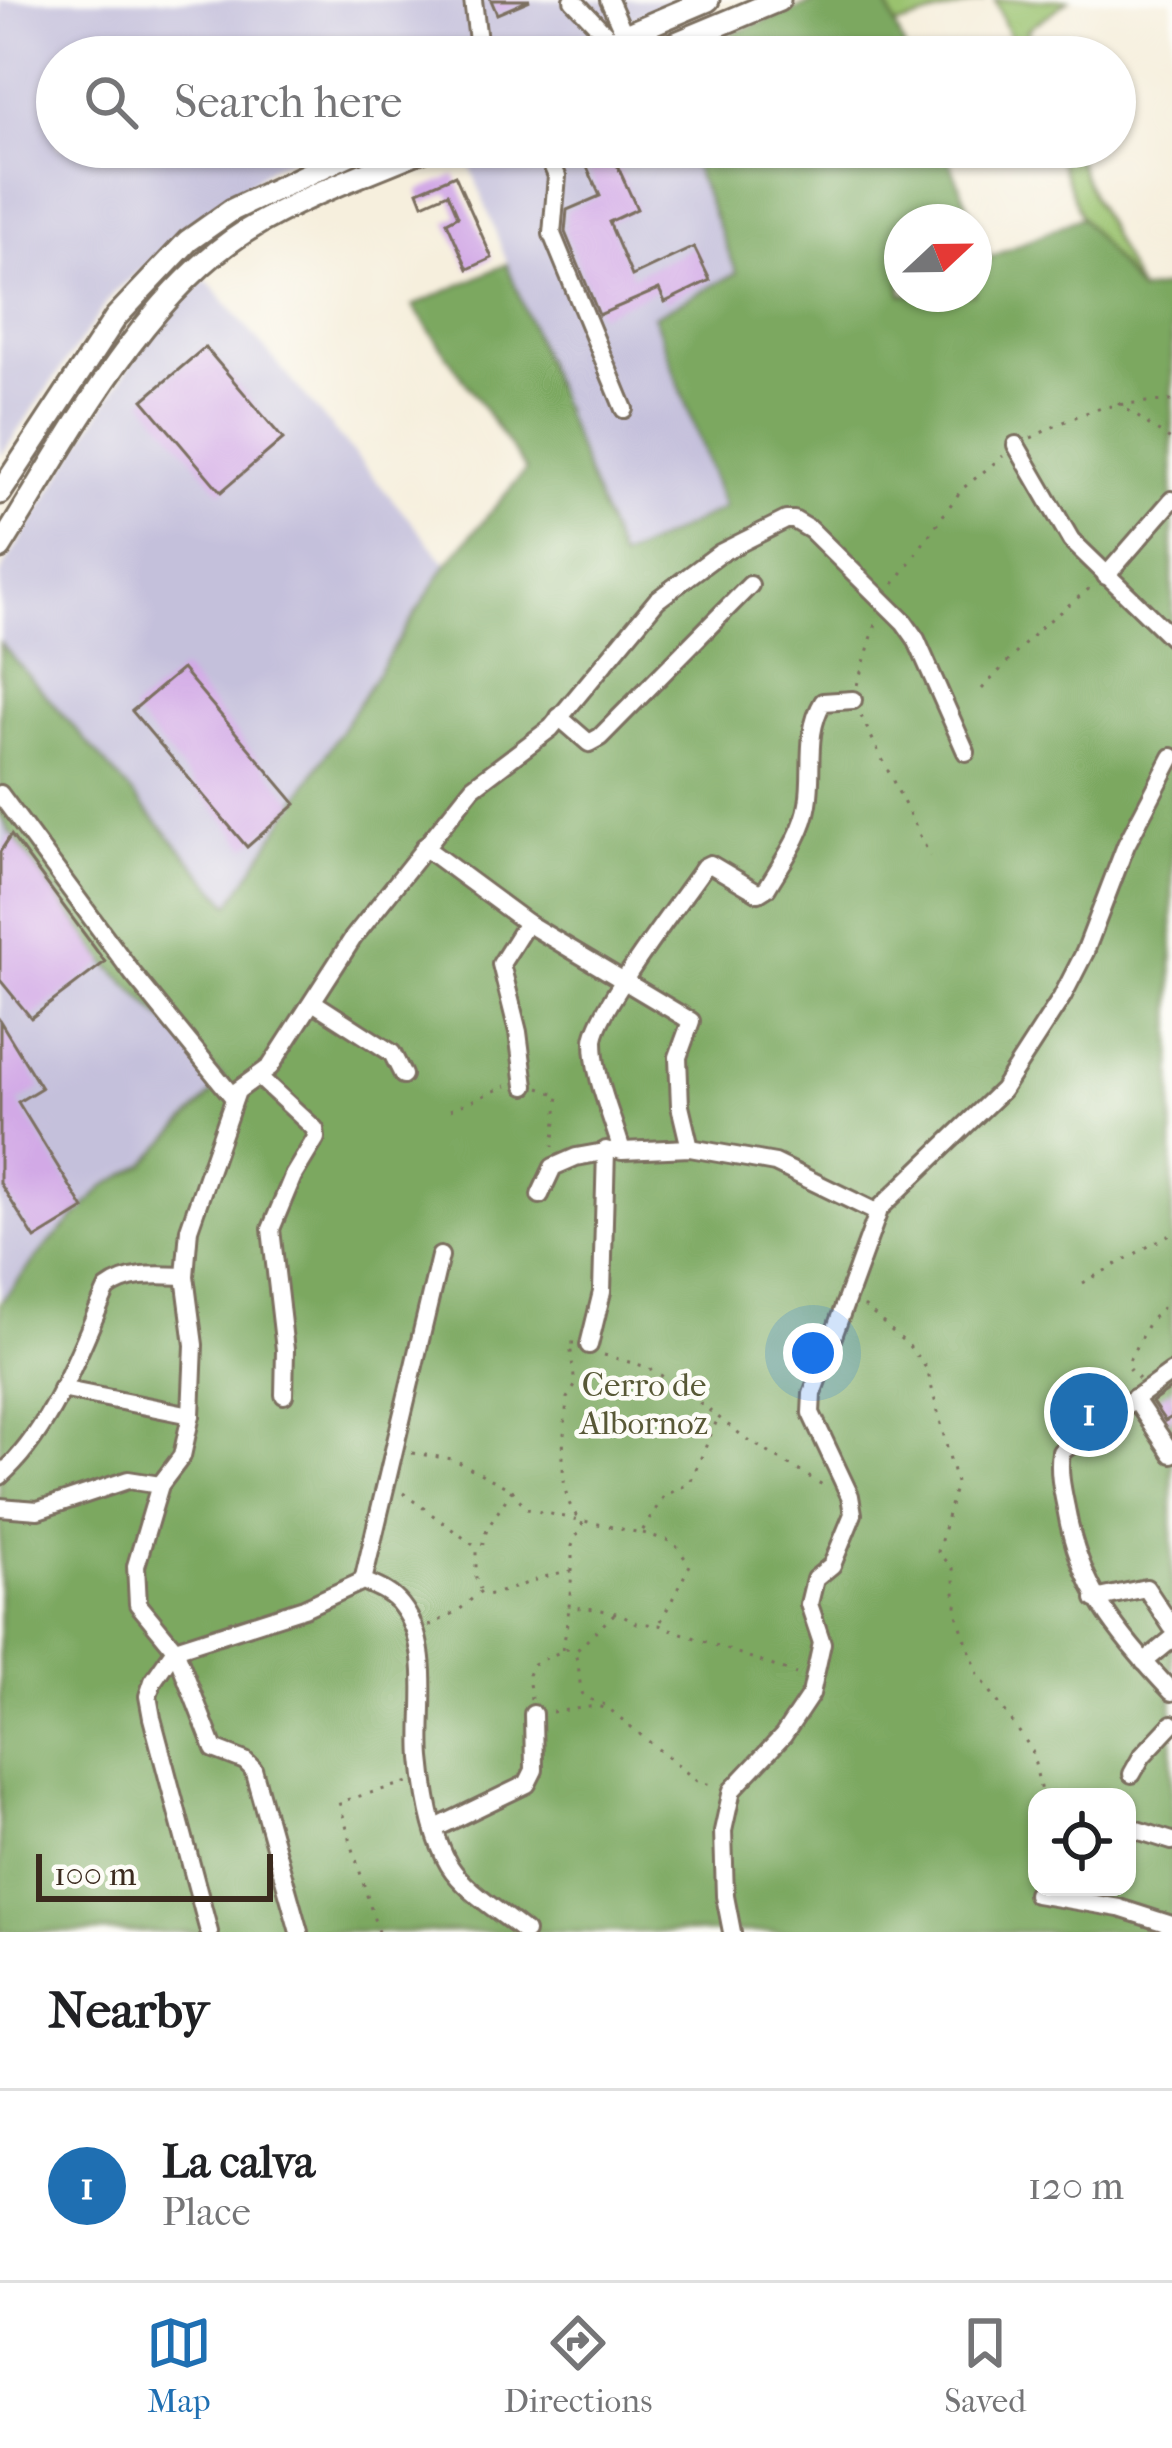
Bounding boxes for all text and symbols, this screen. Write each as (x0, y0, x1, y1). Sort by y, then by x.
search box (36, 36, 1136, 168)
icon: search (78, 69, 144, 135)
text: Search here (174, 76, 402, 129)
north arrow (884, 204, 992, 312)
your location (783, 1323, 843, 1383)
park label: Cerro de Albornoz (578, 1366, 708, 1443)
pin: 1 (1050, 1367, 1128, 1457)
map controls (1028, 1788, 1136, 1896)
button: locate (1028, 1788, 1136, 1896)
scale bar (36, 1848, 273, 1901)
text: 100 m (54, 1855, 137, 1894)
text: Nearby (48, 1980, 209, 2040)
text: La calva (162, 2136, 315, 2189)
text: 1 (80, 2163, 94, 2209)
text: 120 m (1028, 2163, 1124, 2209)
text: Place (162, 2189, 251, 2235)
tab: Map (146, 2310, 212, 2421)
tab: Directions (504, 2310, 652, 2421)
tab: Saved (944, 2310, 1026, 2421)

